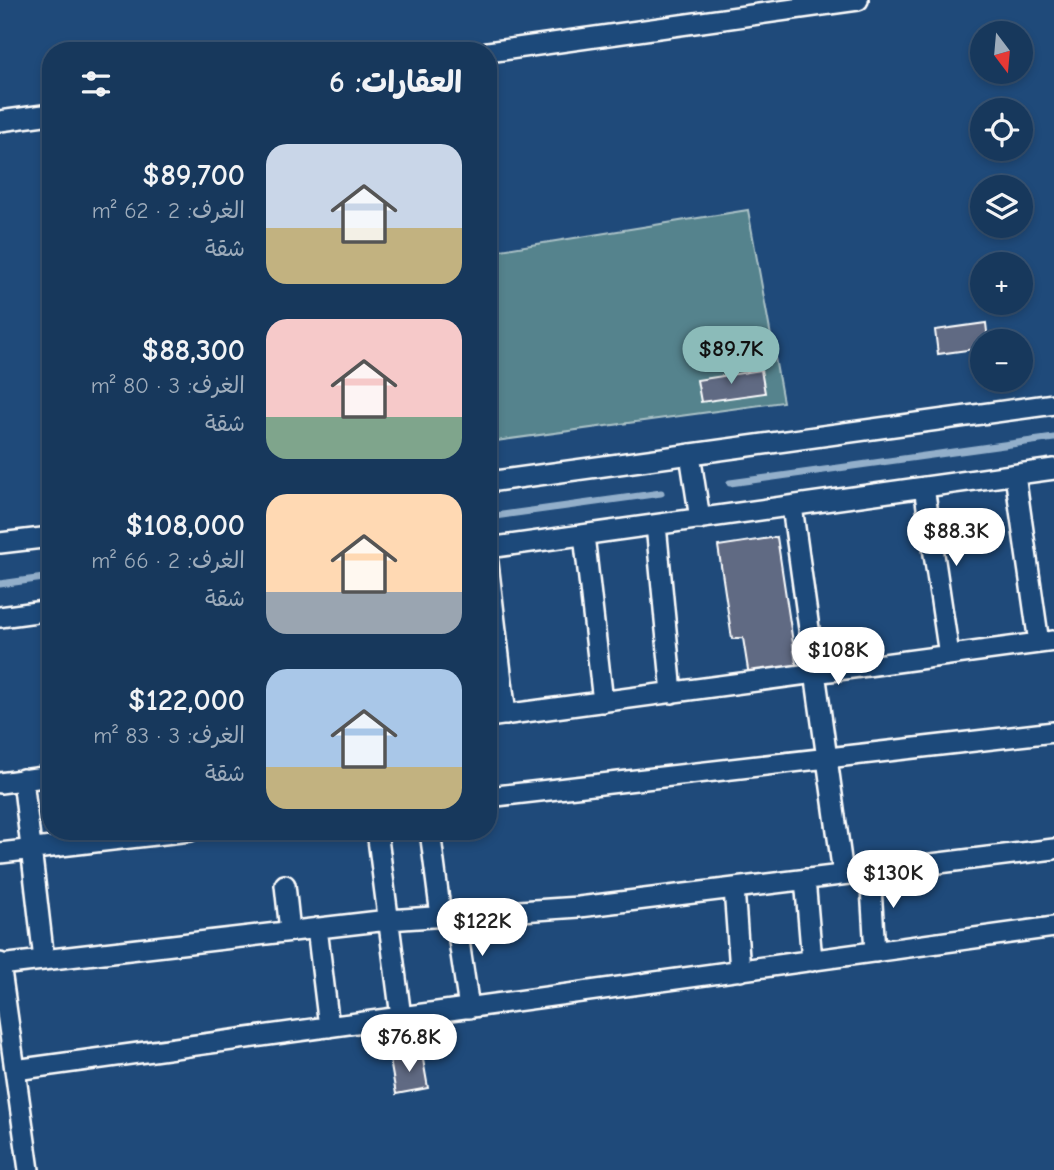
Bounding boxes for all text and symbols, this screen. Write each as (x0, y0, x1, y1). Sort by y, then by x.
north arrow (970, 21, 1032, 84)
map controls (970, 21, 1033, 392)
icon: filters (77, 65, 115, 103)
text: العقارات: 6 (329, 65, 462, 100)
button: locate (970, 98, 1033, 161)
text: $89,700 (142, 158, 245, 193)
icon: home (322, 172, 406, 256)
button: layers (970, 175, 1033, 238)
text: الغرف: 2 · 62 m² (92, 197, 245, 224)
text: شقة (205, 235, 245, 262)
button: + (970, 252, 1033, 315)
pin: $89.7K (674, 326, 788, 386)
button: − (970, 329, 1033, 392)
text: $88,300 (141, 333, 245, 368)
text: $89.7K (698, 335, 764, 362)
icon: home (322, 347, 406, 431)
text: الغرف: 3 · 80 m² (91, 372, 245, 399)
text: شقة (205, 410, 245, 437)
text: $108,000 (125, 508, 245, 543)
pin: $88.3K (899, 508, 1013, 568)
text: $88.3K (923, 517, 989, 544)
icon: home (322, 522, 406, 606)
text: الغرف: 2 · 66 m² (91, 547, 245, 574)
text: شقة (205, 585, 245, 612)
pin: $108K (789, 628, 887, 687)
text: $108K (808, 636, 868, 663)
text: $122,000 (128, 683, 245, 718)
icon: home (322, 697, 406, 781)
text: الغرف: 3 · 83 m² (93, 722, 245, 749)
text: شقة (205, 760, 245, 787)
pin: $130K (844, 850, 942, 910)
text: $130K (863, 859, 923, 886)
pin: $122K (433, 898, 531, 958)
text: $122K (453, 907, 511, 934)
pin: $76.8K (352, 1014, 466, 1074)
text: $76.8K (377, 1023, 441, 1050)

